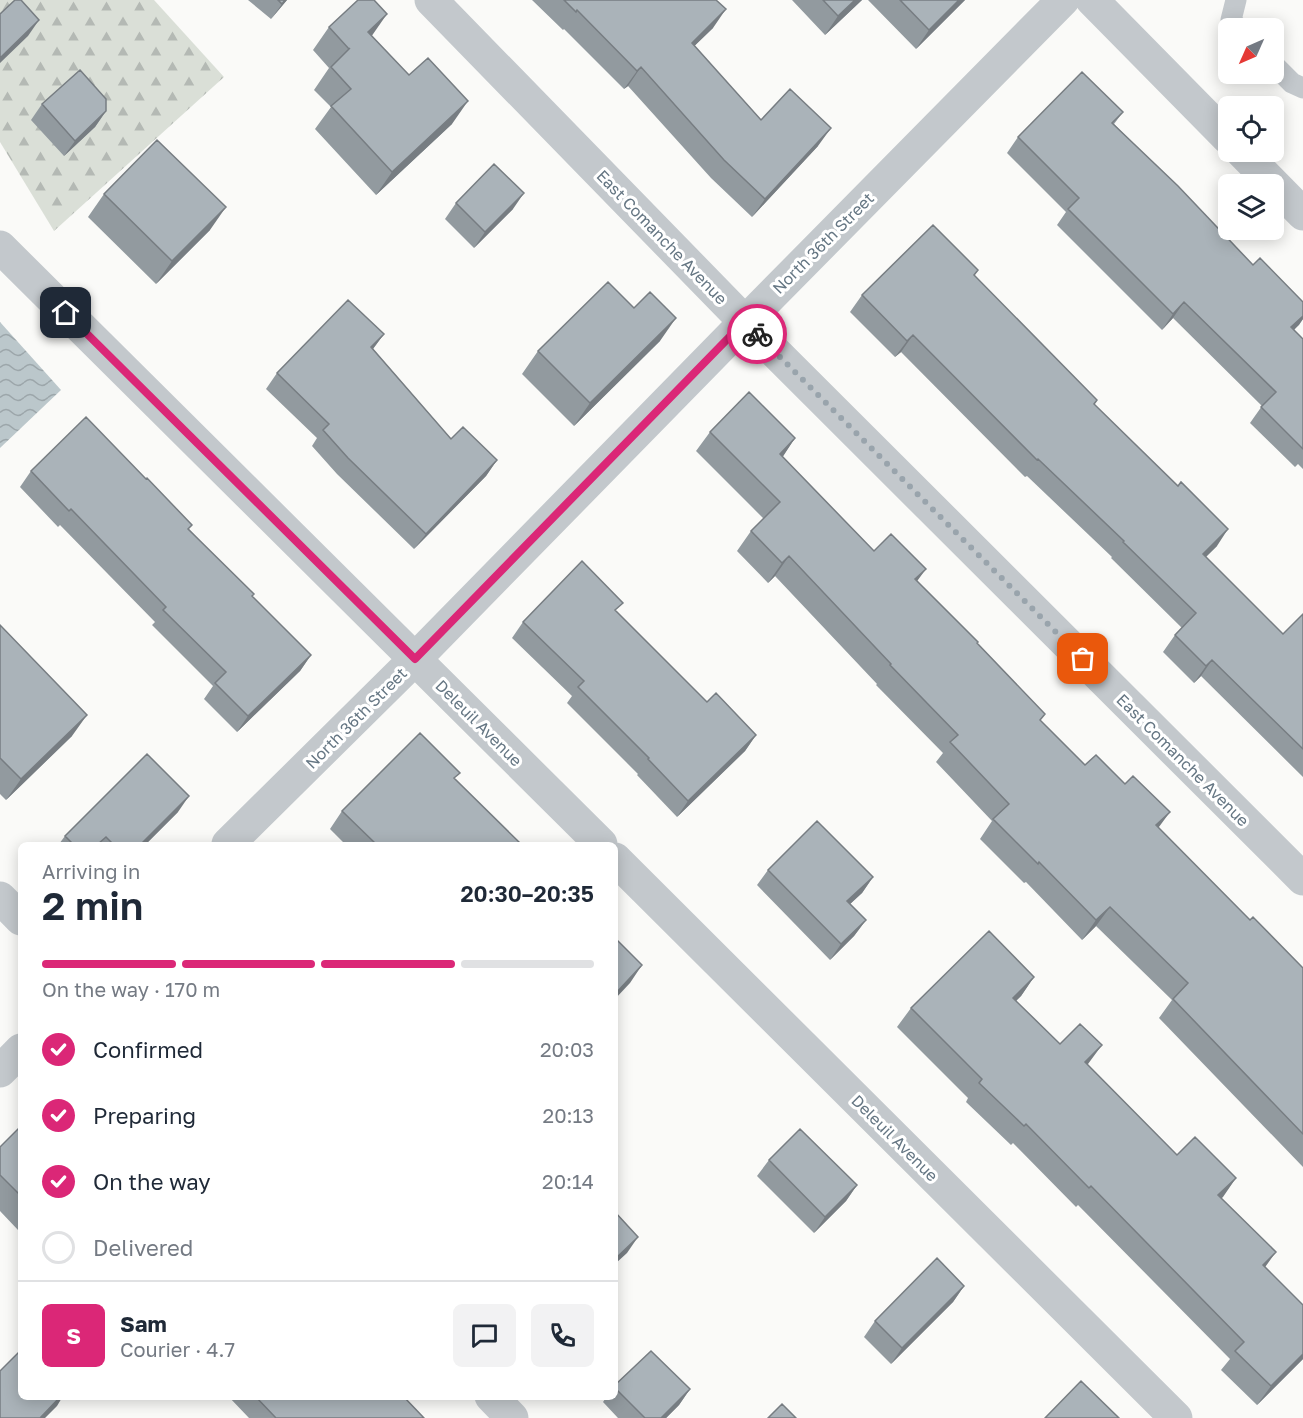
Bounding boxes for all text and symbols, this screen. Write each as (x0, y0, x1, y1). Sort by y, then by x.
north arrow (1218, 18, 1284, 84)
map controls (1218, 18, 1284, 240)
button: locate (1218, 96, 1284, 162)
street label: East Comanche Avenue (593, 166, 731, 308)
button: layers (1218, 174, 1284, 240)
street label: North 36th Street (768, 188, 878, 298)
pin (40, 287, 91, 338)
icon: home (49, 296, 82, 329)
courier (727, 304, 787, 364)
icon: bike (741, 318, 774, 351)
pin (1057, 633, 1108, 684)
icon: bag (1066, 642, 1099, 675)
street label: North 36th Street (301, 663, 411, 773)
street label: Deleuil Avenue (432, 676, 526, 770)
street label: East Comanche Avenue (1113, 690, 1253, 830)
text: Arriving in (42, 859, 140, 883)
text: 20:30–20:35 (460, 880, 594, 907)
text: 2 min (42, 882, 143, 929)
text: On the way · 170 m (42, 977, 220, 1001)
icon: check (42, 1033, 75, 1066)
text: Confirmed (93, 1036, 203, 1063)
text: 20:03 (540, 1037, 594, 1061)
street label: Deleuil Avenue (848, 1091, 942, 1185)
icon: check (42, 1099, 75, 1132)
text: Preparing (93, 1102, 196, 1129)
text: 20:13 (543, 1103, 594, 1127)
icon: check (42, 1165, 75, 1198)
text: On the way (93, 1168, 211, 1195)
text: 20:14 (542, 1169, 594, 1193)
text: Delivered (93, 1234, 193, 1261)
button: chat (453, 1304, 516, 1367)
button: phone (531, 1304, 594, 1367)
text: Sam (120, 1310, 167, 1337)
text: S (66, 1322, 81, 1349)
text: Courier · 4.7 (120, 1337, 235, 1361)

